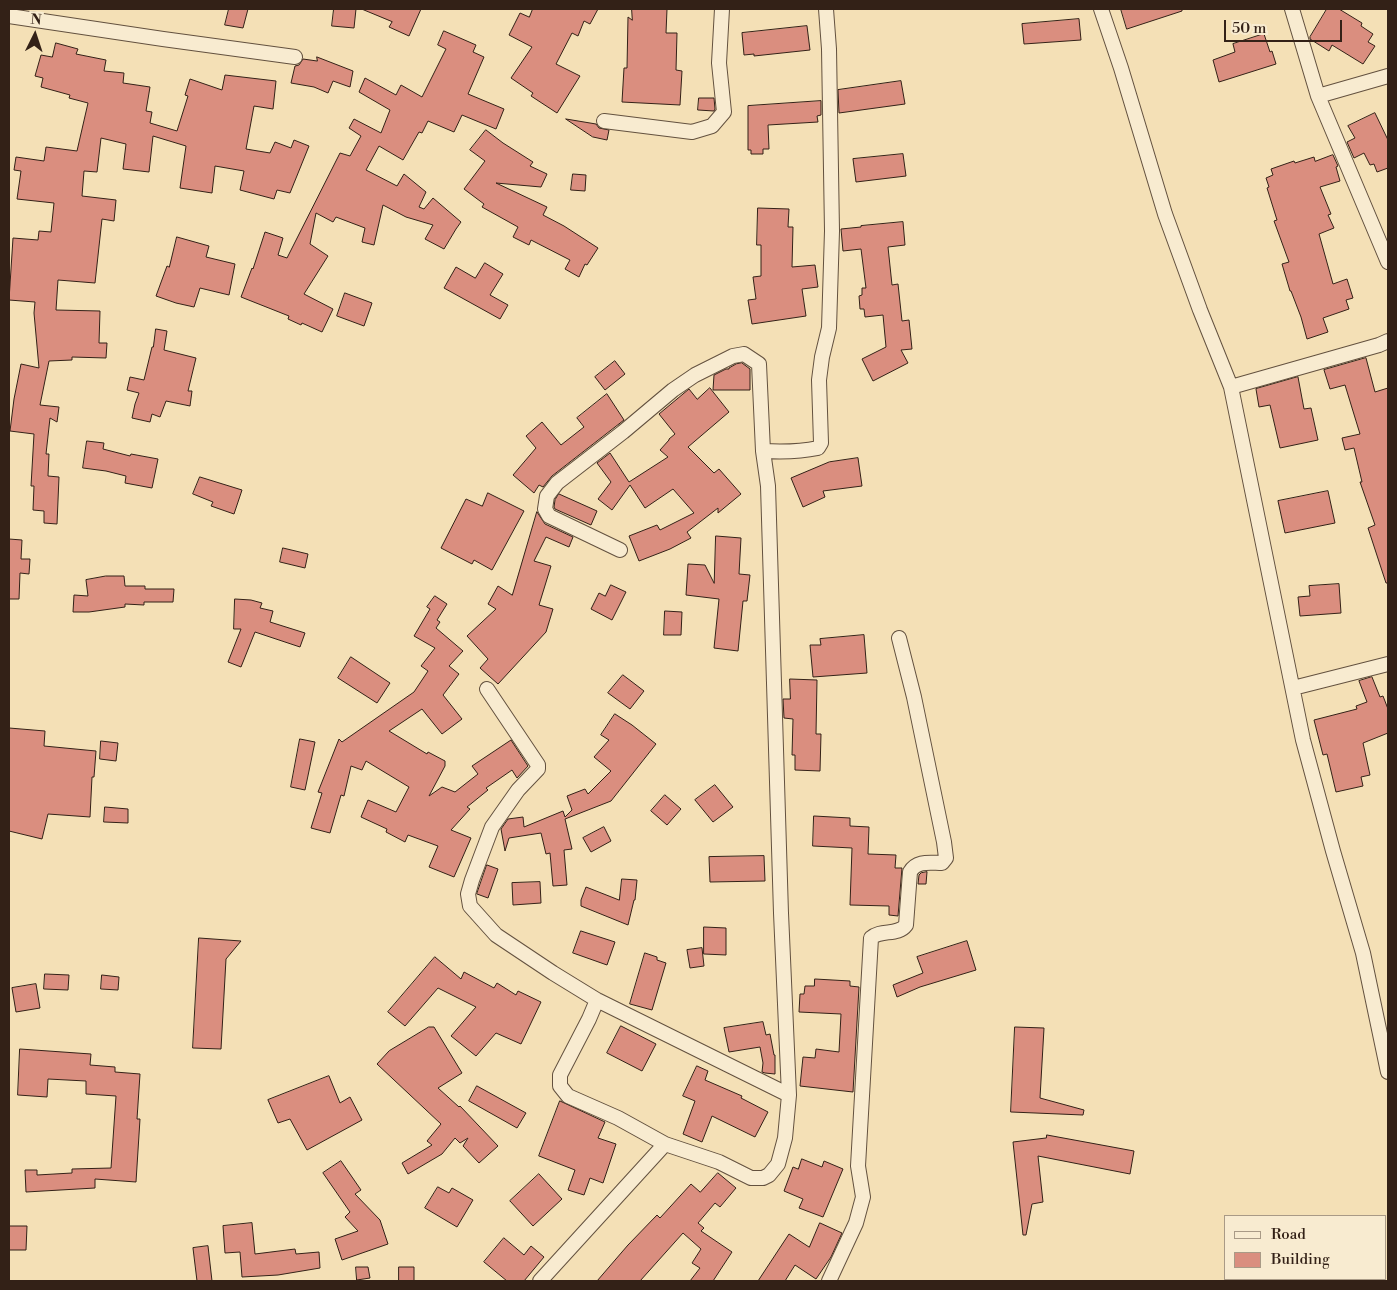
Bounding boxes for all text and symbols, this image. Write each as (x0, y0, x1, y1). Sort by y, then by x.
north arrow (10, 10, 60, 60)
scale bar (1227, 10, 1344, 42)
text: N (30, 11, 42, 29)
text: 50 m (1232, 19, 1266, 38)
legend (1224, 1215, 1387, 1280)
text: Road (1271, 1225, 1306, 1244)
text: Building (1271, 1250, 1330, 1269)

